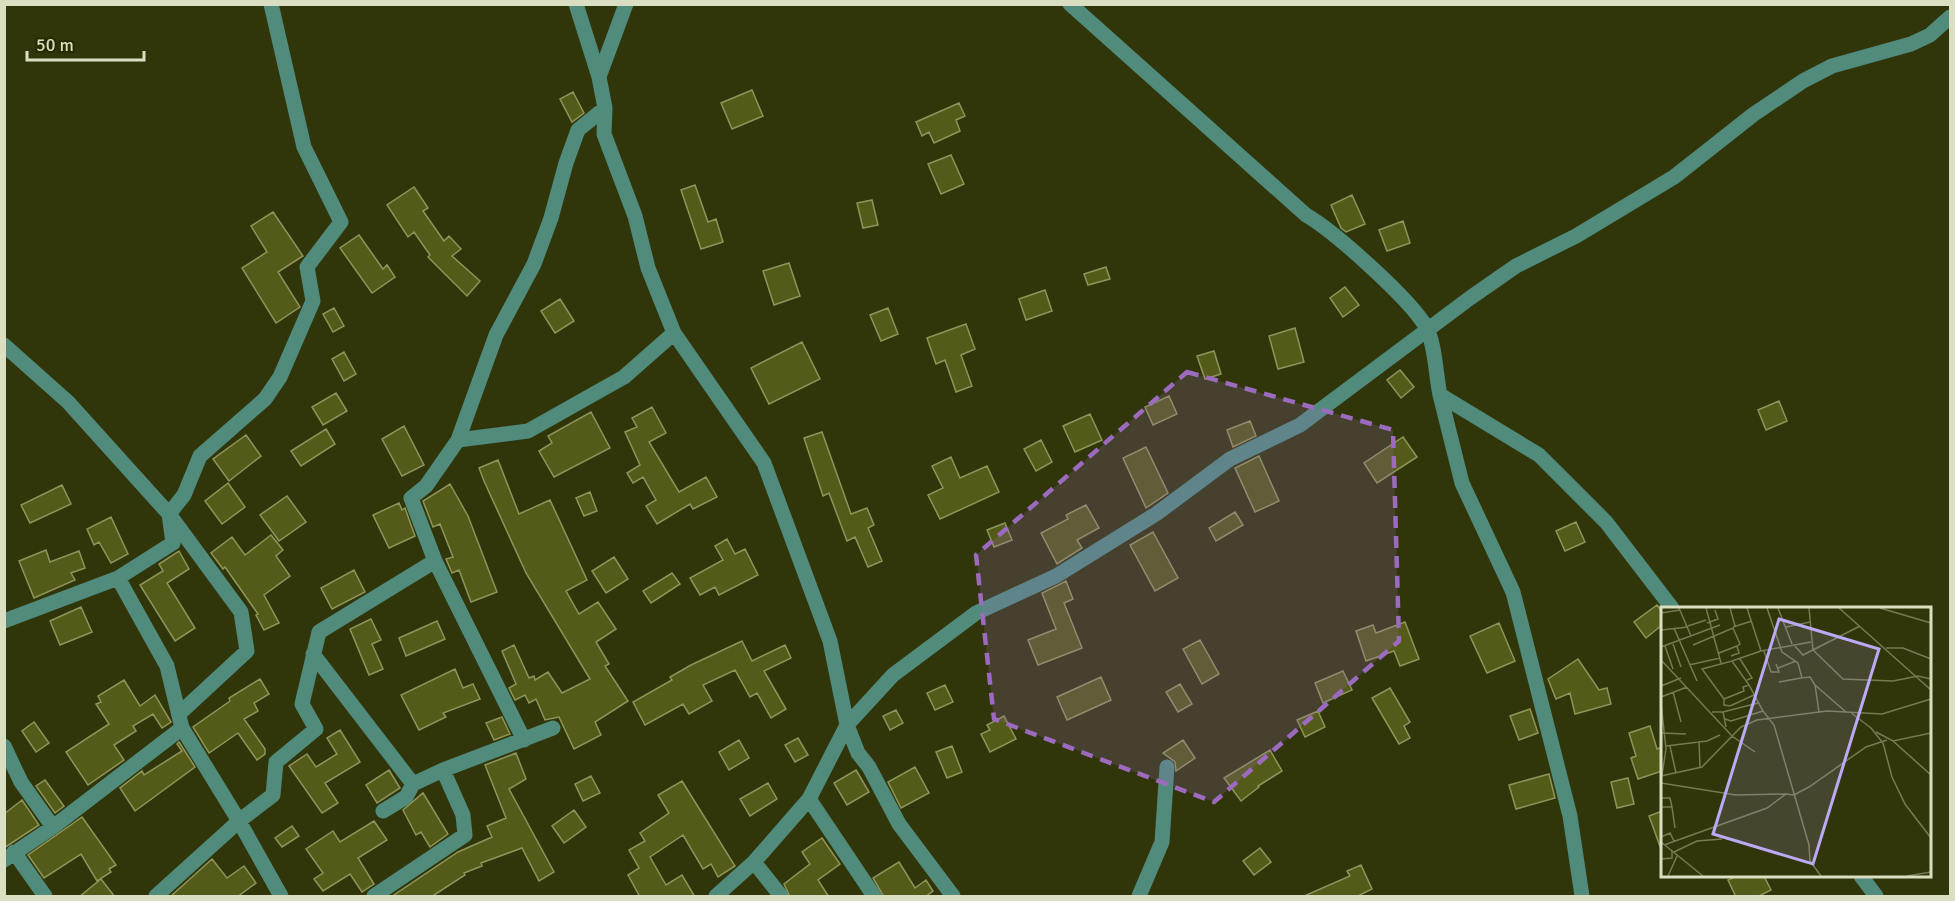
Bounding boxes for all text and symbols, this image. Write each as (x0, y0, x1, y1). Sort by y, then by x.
scale bar (27, 24, 144, 62)
text: 50 m (36, 34, 74, 56)
inset map (1661, 607, 1931, 877)

